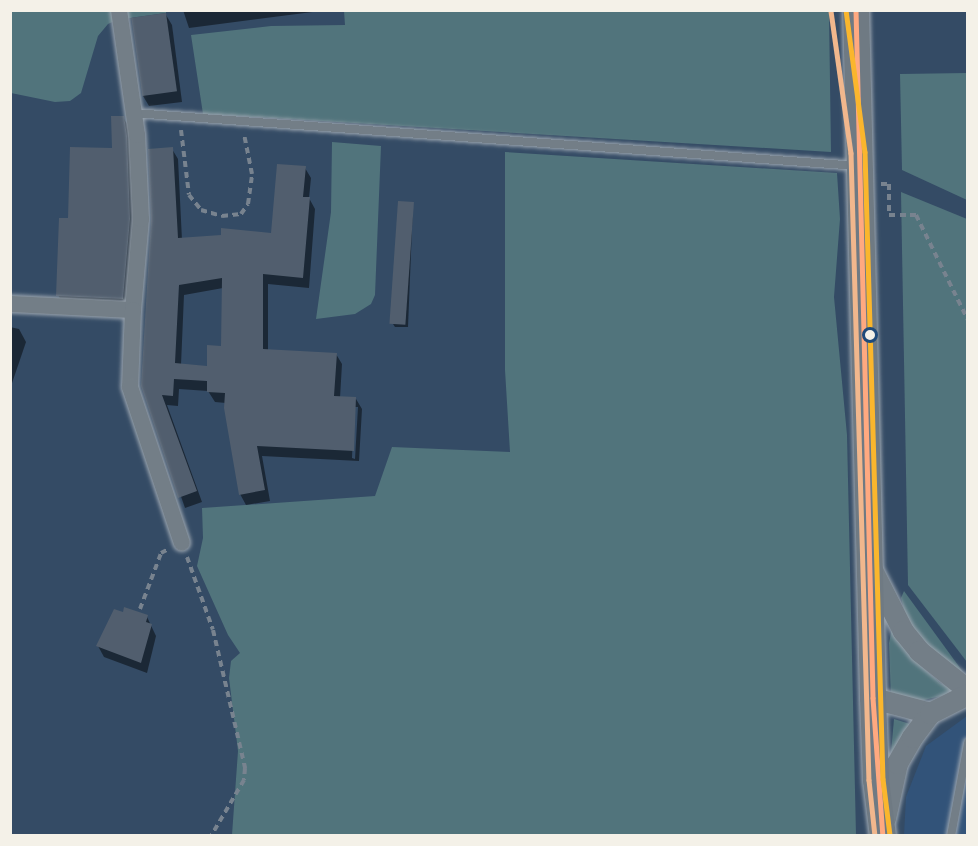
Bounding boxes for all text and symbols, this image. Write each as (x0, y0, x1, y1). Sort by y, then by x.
unlabelled marker (864, 329, 876, 341)

